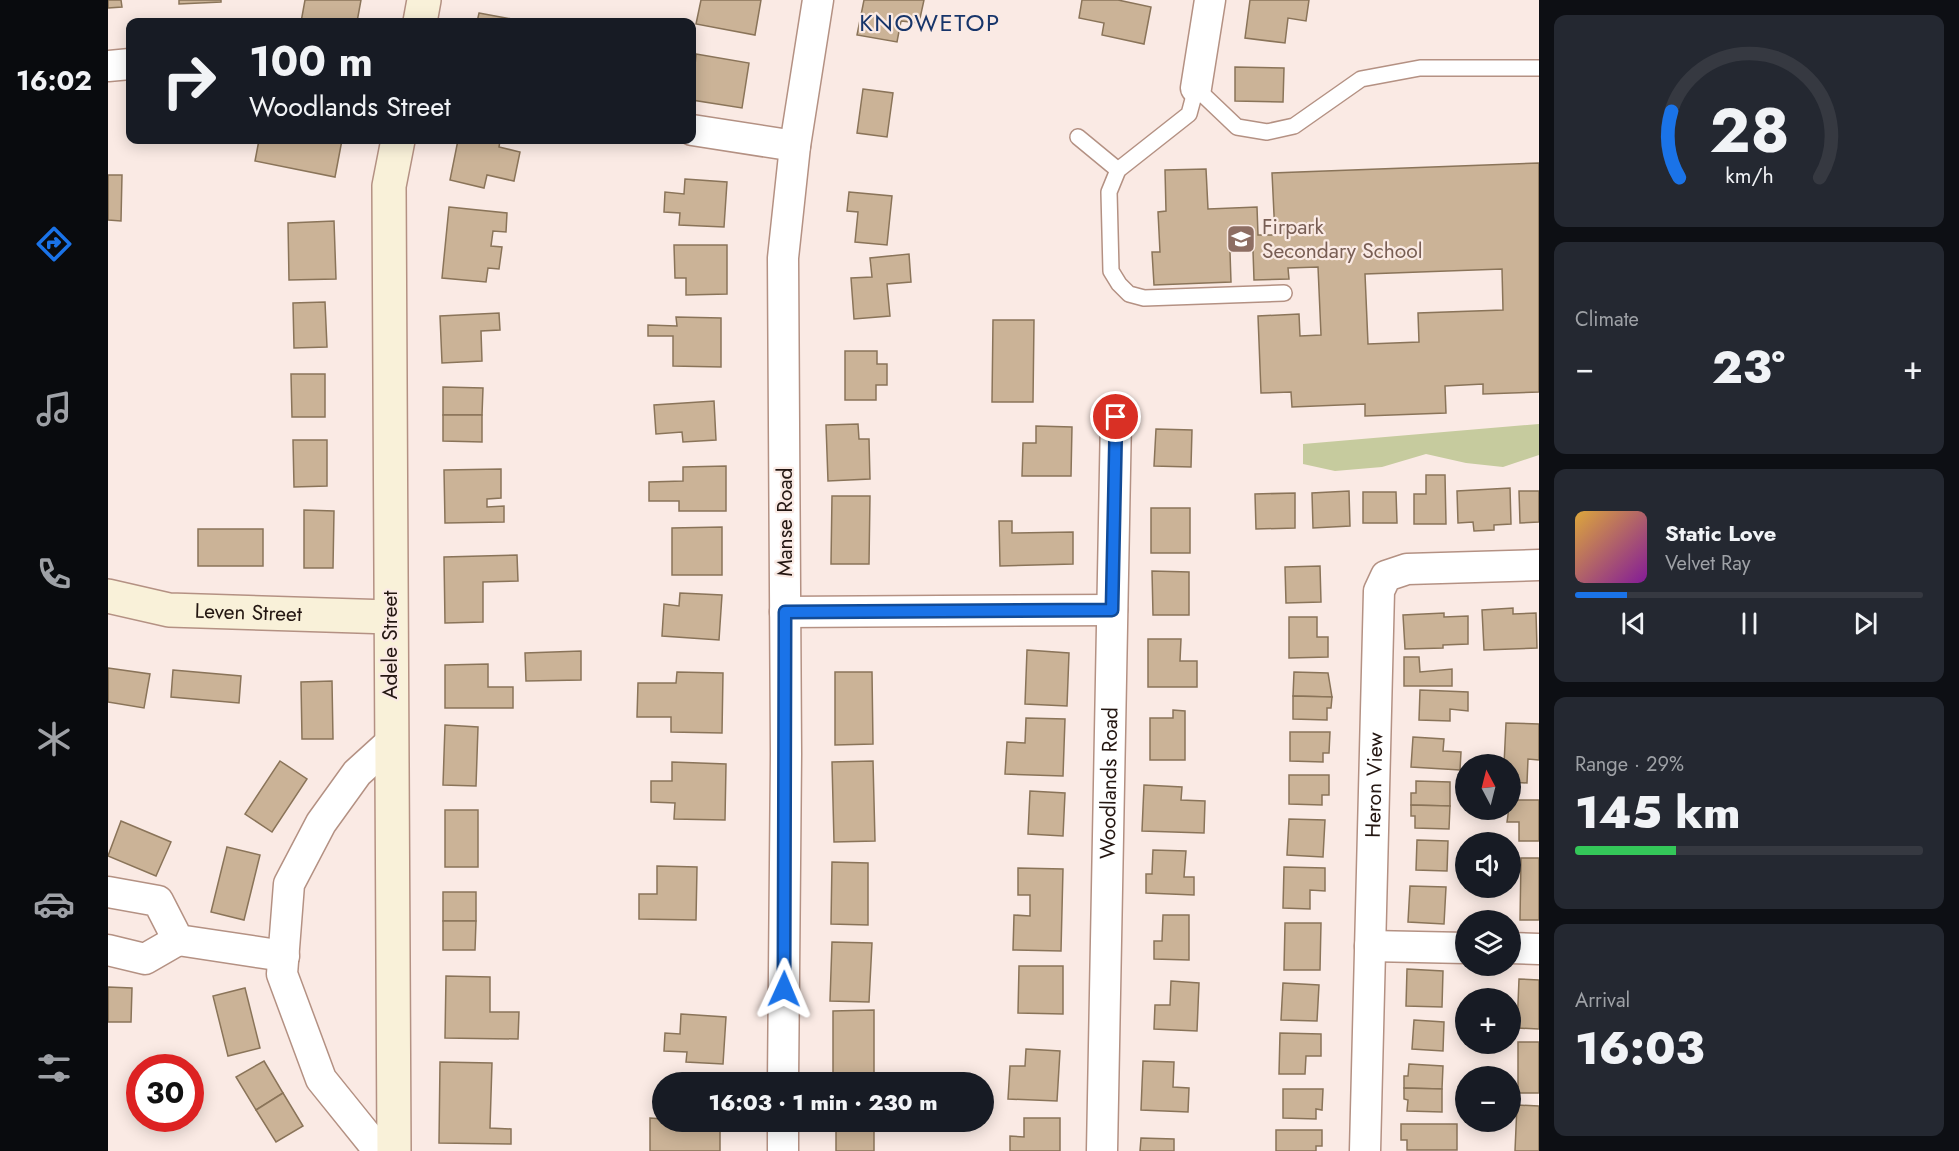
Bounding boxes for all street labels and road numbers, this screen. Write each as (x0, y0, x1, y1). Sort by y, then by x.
street label: Manse Road (770, 467, 800, 577)
street label: Adele Street (375, 591, 405, 699)
street label: Leven Street (194, 596, 302, 629)
street label: Woodlands Road (1093, 707, 1125, 859)
street label: Heron View (1358, 731, 1390, 838)

